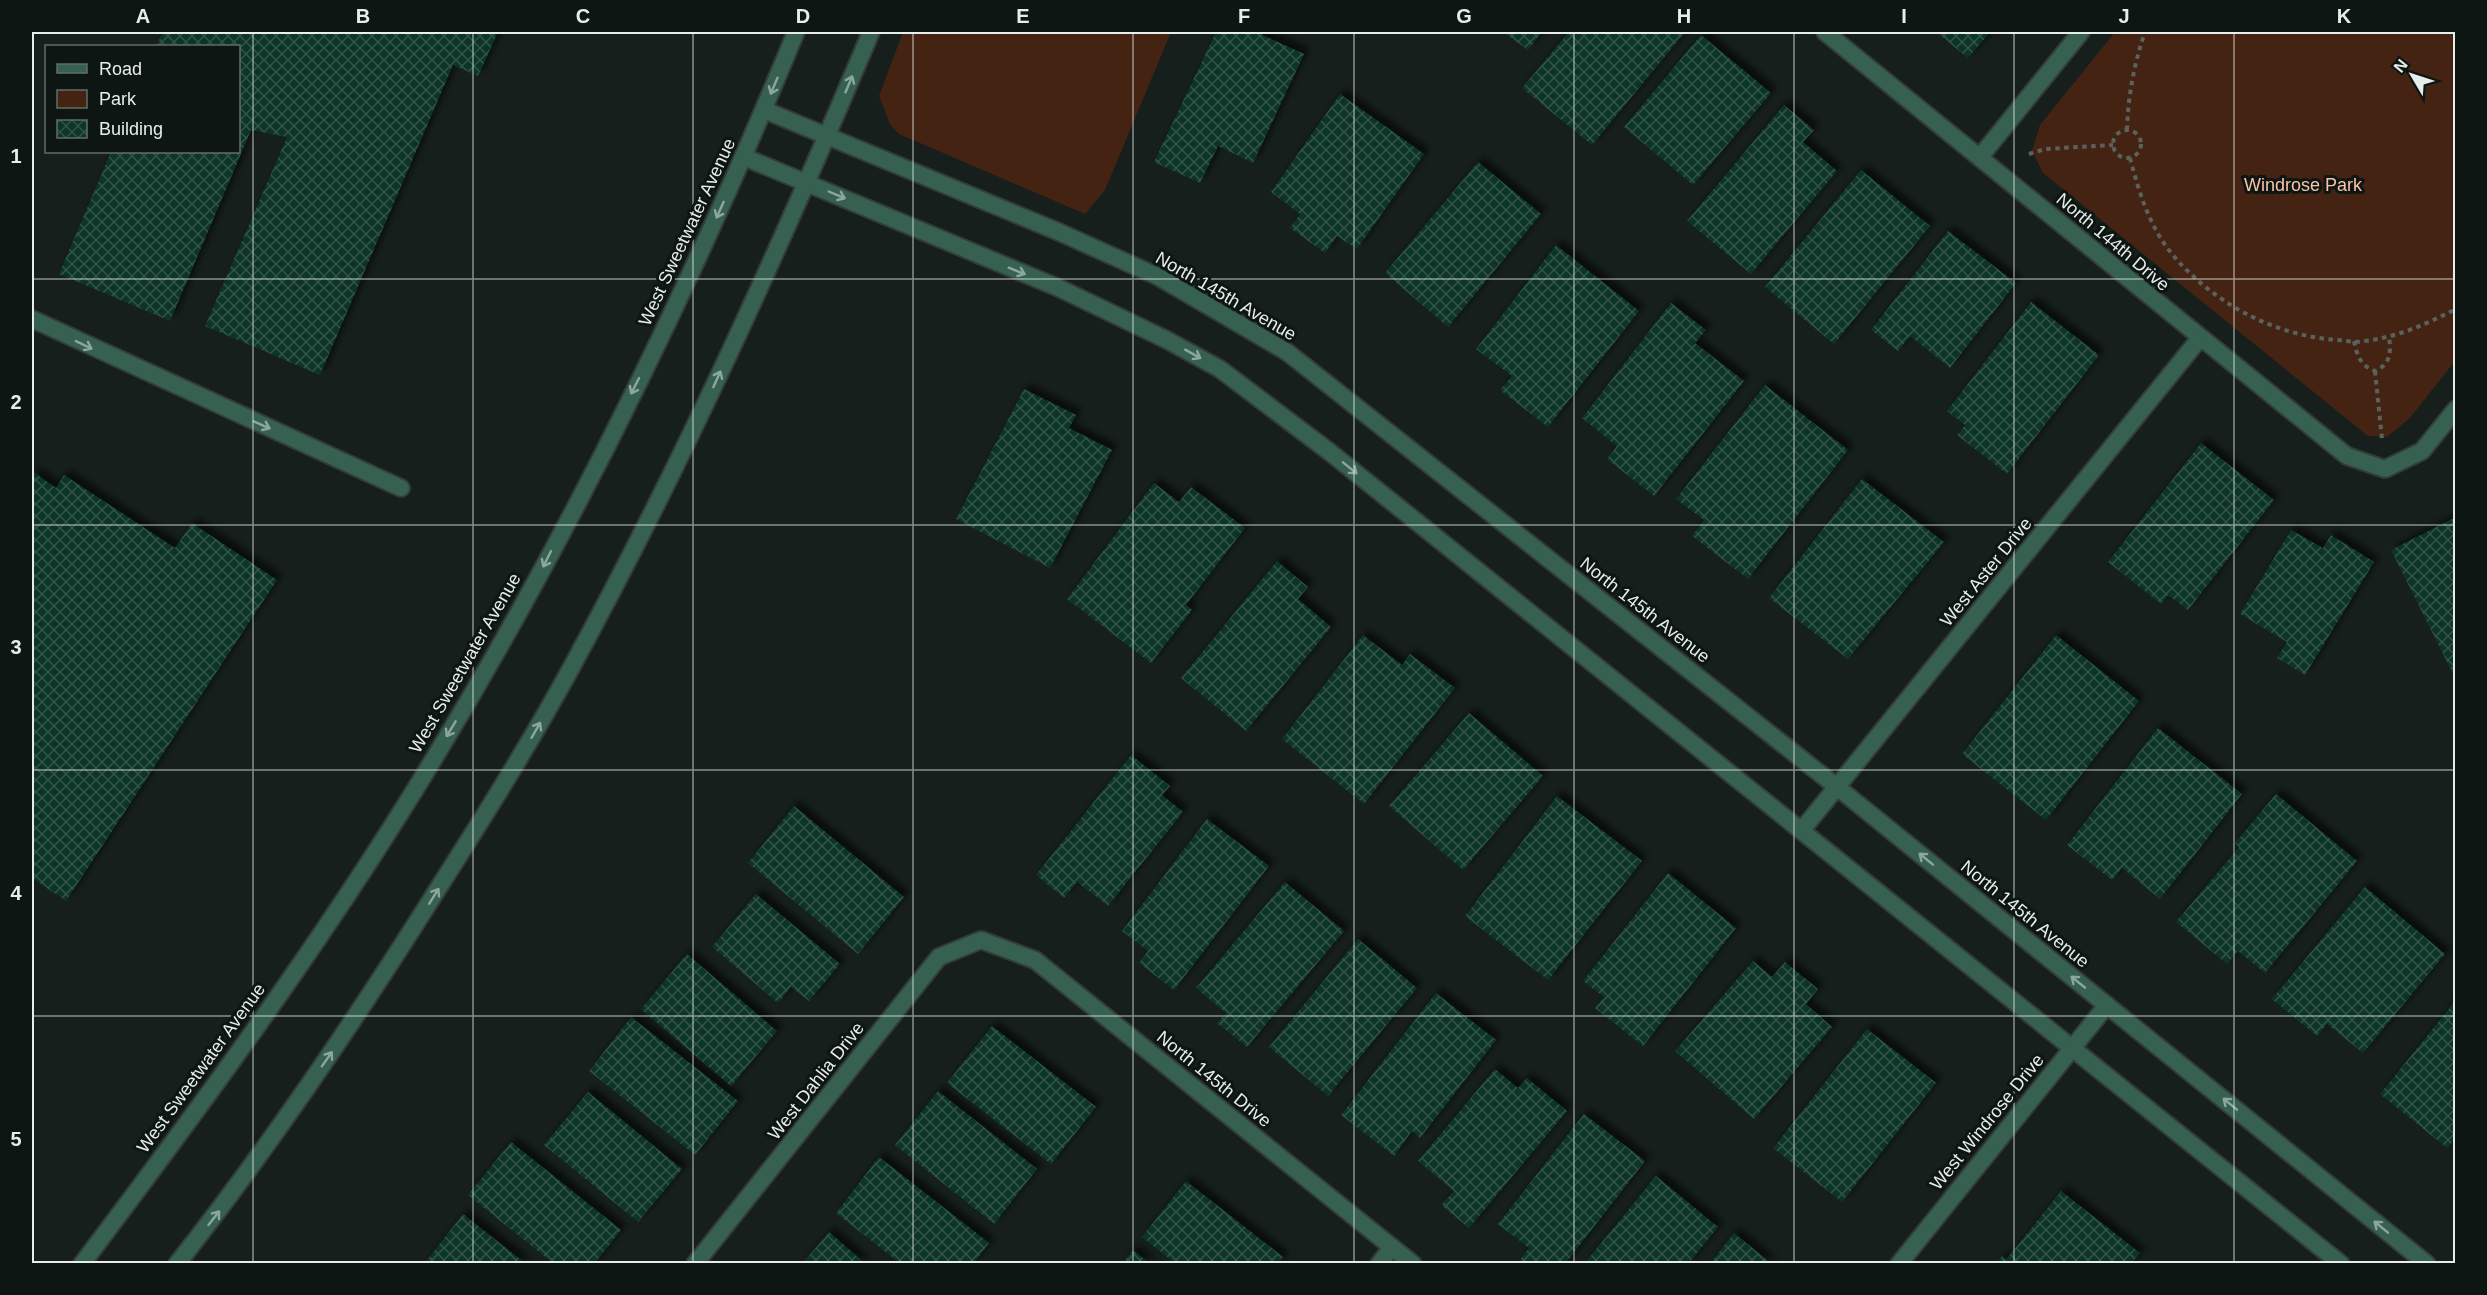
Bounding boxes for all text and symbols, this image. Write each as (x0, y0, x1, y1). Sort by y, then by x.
text: A (136, 5, 150, 27)
text: B (356, 5, 370, 27)
text: C (576, 5, 590, 27)
text: D (796, 5, 810, 27)
text: E (1016, 5, 1030, 27)
text: F (1238, 5, 1250, 27)
text: G (1456, 5, 1472, 27)
text: H (1677, 5, 1691, 27)
text: I (1901, 5, 1907, 27)
text: J (2118, 5, 2130, 27)
text: K (2337, 5, 2352, 27)
legend (45, 45, 240, 153)
north arrow (2382, 45, 2442, 105)
text: N (2390, 56, 2411, 76)
text: Road (99, 59, 142, 79)
one-way arrow (844, 75, 855, 94)
one-way arrow (768, 76, 779, 94)
text: Park (99, 89, 137, 109)
text: Building (99, 119, 163, 139)
street label: West Sweetwater Avenue (635, 135, 739, 329)
text: 1 (10, 145, 22, 167)
park label: Windrose Park (2244, 175, 2363, 195)
street label: North 144th Drive (2053, 189, 2173, 295)
one-way arrow (827, 190, 845, 201)
one-way arrow (714, 200, 725, 218)
street label: North 145th Avenue (1152, 248, 1300, 344)
one-way arrow (1007, 266, 1025, 277)
one-way arrow (75, 339, 93, 351)
one-way arrow (1184, 348, 1201, 360)
one-way arrow (712, 370, 723, 389)
one-way arrow (629, 376, 641, 394)
text: 2 (10, 391, 22, 413)
one-way arrow (252, 420, 271, 431)
one-way arrow (1342, 461, 1358, 474)
street label: West Aster Drive (1936, 514, 2036, 630)
one-way arrow (541, 550, 552, 568)
street label: North 145th Avenue (1576, 553, 1714, 667)
street label: West Sweetwater Avenue (405, 569, 525, 757)
text: 3 (10, 636, 22, 658)
one-way arrow (444, 720, 456, 737)
one-way arrow (530, 722, 542, 739)
one-way arrow (1918, 853, 1934, 866)
street label: North 145th Avenue (1957, 856, 2093, 972)
text: 4 (10, 882, 22, 904)
one-way arrow (428, 888, 440, 905)
one-way arrow (2070, 975, 2086, 988)
street label: West Sweetwater Avenue (133, 979, 269, 1157)
street label: West Dahlia Drive (764, 1018, 868, 1144)
street label: North 145th Drive (1153, 1027, 1275, 1131)
street label: West Windrose Drive (1926, 1050, 2048, 1194)
one-way arrow (321, 1051, 333, 1067)
one-way arrow (2222, 1098, 2238, 1111)
text: 5 (10, 1128, 22, 1150)
one-way arrow (207, 1210, 220, 1226)
one-way arrow (2373, 1220, 2389, 1233)

